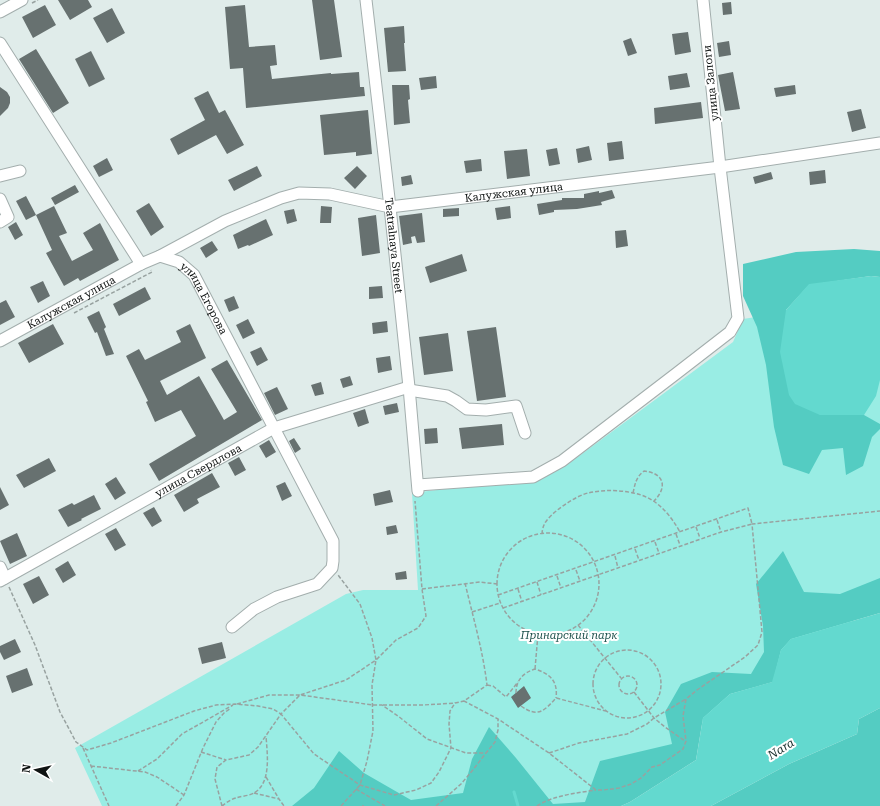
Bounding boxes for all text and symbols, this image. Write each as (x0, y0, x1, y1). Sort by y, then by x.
street label: улица Залоги (701, 44, 721, 122)
street label: Калужская улица (464, 180, 563, 204)
street label: Teatralnaya Street (382, 197, 406, 294)
street label: улица Егорова (178, 260, 230, 336)
street label: Калужская улица (25, 273, 117, 332)
street label: улица Свердлова (153, 441, 244, 500)
park label: Принарский парк (520, 629, 618, 642)
water label: Nara (764, 735, 797, 763)
north arrow (16, 750, 56, 790)
text: N (20, 763, 34, 774)

